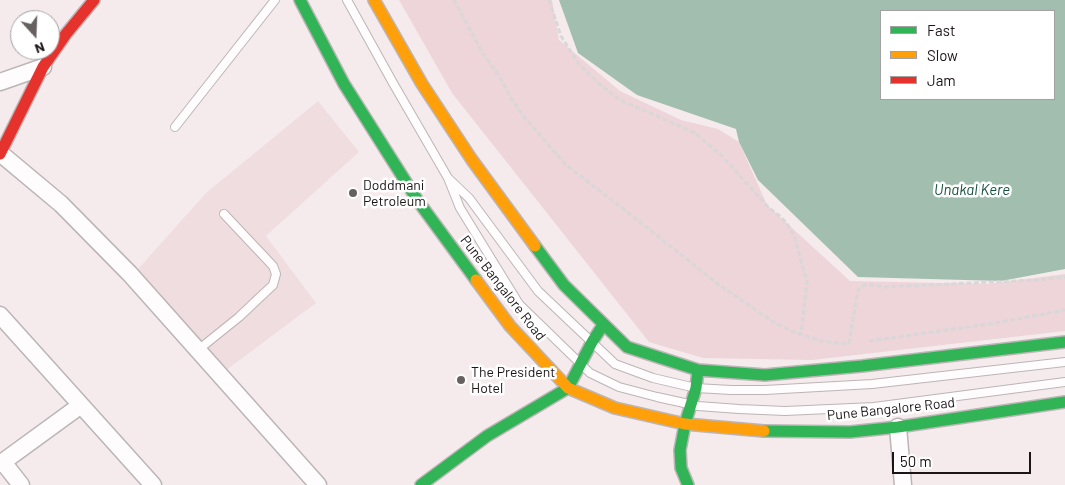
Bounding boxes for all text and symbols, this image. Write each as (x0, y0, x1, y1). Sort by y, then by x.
north arrow (10, 10, 60, 60)
legend (880, 10, 1055, 100)
text: Fast (927, 21, 955, 39)
text: N (33, 39, 47, 58)
text: Slow (927, 46, 958, 64)
text: Jam (927, 71, 956, 89)
place label: Doddmani Petroleum (363, 177, 426, 210)
water label: Unakal Kere (934, 181, 1010, 199)
marker: Doddmani Petroleum (347, 187, 359, 199)
street label: Pune Bangalore Road (457, 232, 549, 344)
place label: The President Hotel (471, 364, 555, 397)
marker: The President Hotel (455, 374, 467, 386)
street label: Pune Bangalore Road (826, 394, 956, 424)
scale bar (895, 442, 1034, 474)
text: 50 m (900, 452, 932, 470)

